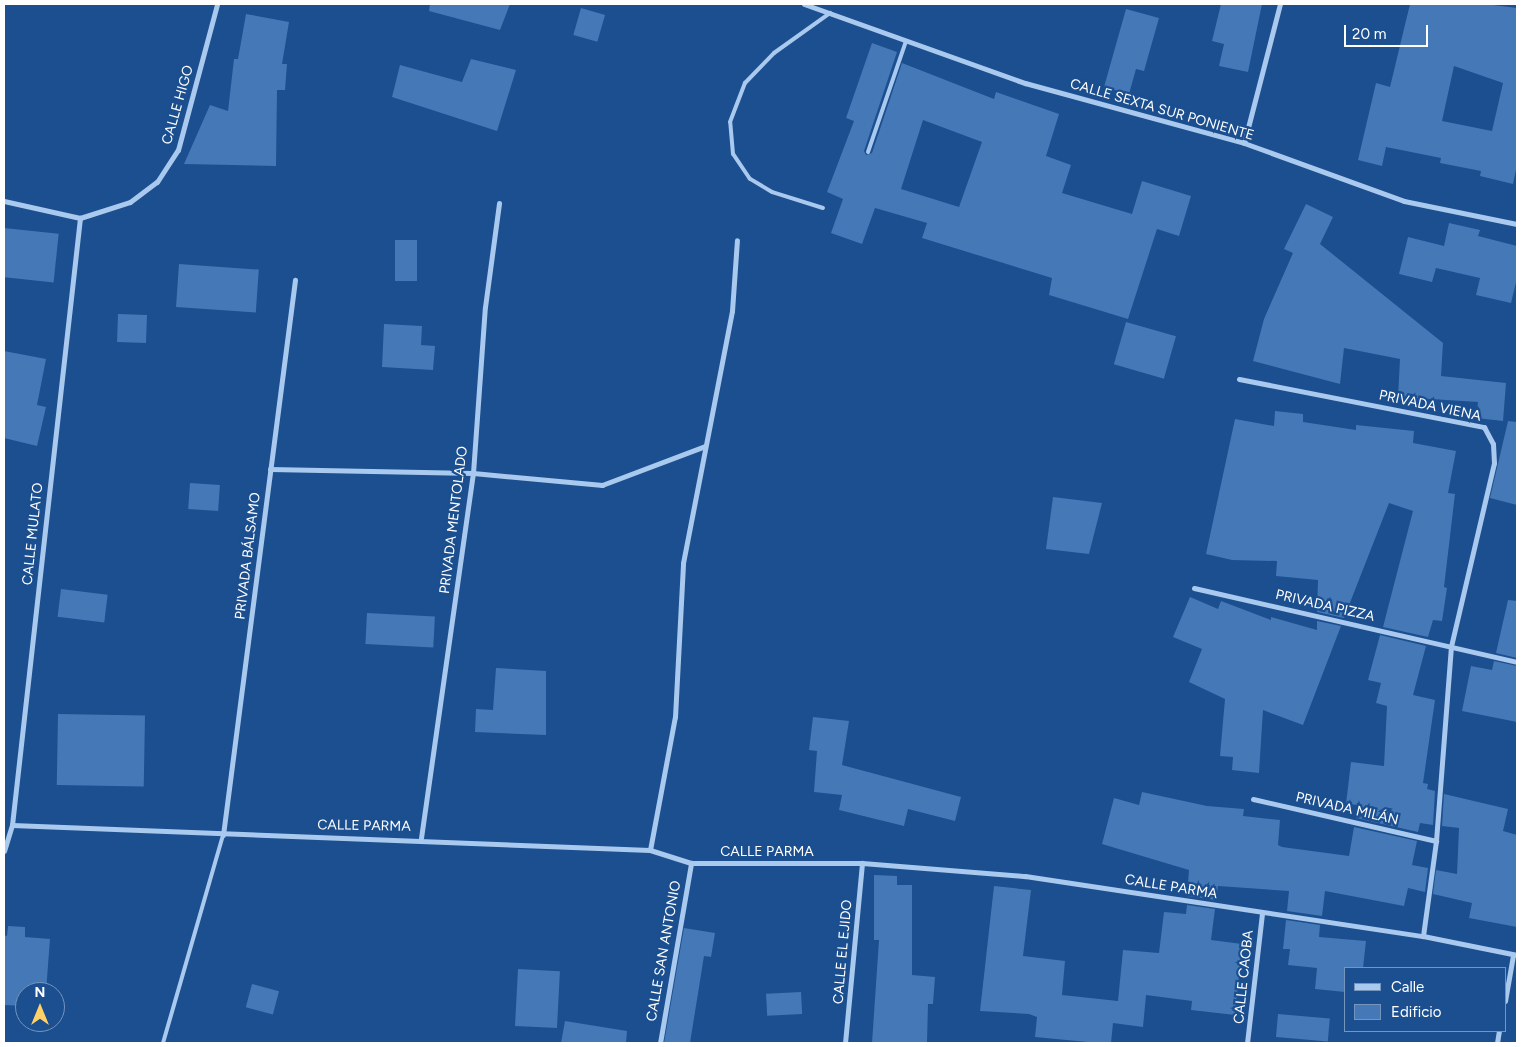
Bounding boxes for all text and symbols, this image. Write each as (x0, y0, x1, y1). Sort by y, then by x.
scale bar (1346, 15, 1430, 47)
text: 20 m (1352, 25, 1386, 43)
street label: CALLE HIGO (159, 63, 197, 147)
street label: CALLE SEXTA SUR PONIENTE (1068, 76, 1256, 144)
street label: PRIVADA VIENA (1377, 387, 1483, 425)
street label: PRIVADA MENTOLADO (437, 445, 471, 595)
street label: CALLE MULATO (19, 482, 47, 586)
street label: PRIVADA BÁLSAMO (232, 492, 264, 620)
street label: PRIVADA PIZZA (1274, 586, 1376, 626)
street label: PRIVADA MILÁN (1294, 789, 1400, 829)
street label: CALLE PARMA (317, 817, 411, 835)
street label: CALLE PARMA (720, 844, 814, 860)
street label: CALLE PARMA (1123, 871, 1219, 903)
street label: CALLE SAN ANTONIO (643, 879, 685, 1023)
street label: CALLE EL EJIDO (830, 899, 856, 1005)
street label: CALLE CAOBA (1231, 929, 1257, 1025)
legend (1344, 967, 1506, 1032)
text: Calle (1391, 978, 1424, 996)
north arrow (15, 982, 65, 1032)
text: N (35, 984, 45, 1001)
text: Edificio (1391, 1003, 1441, 1021)

